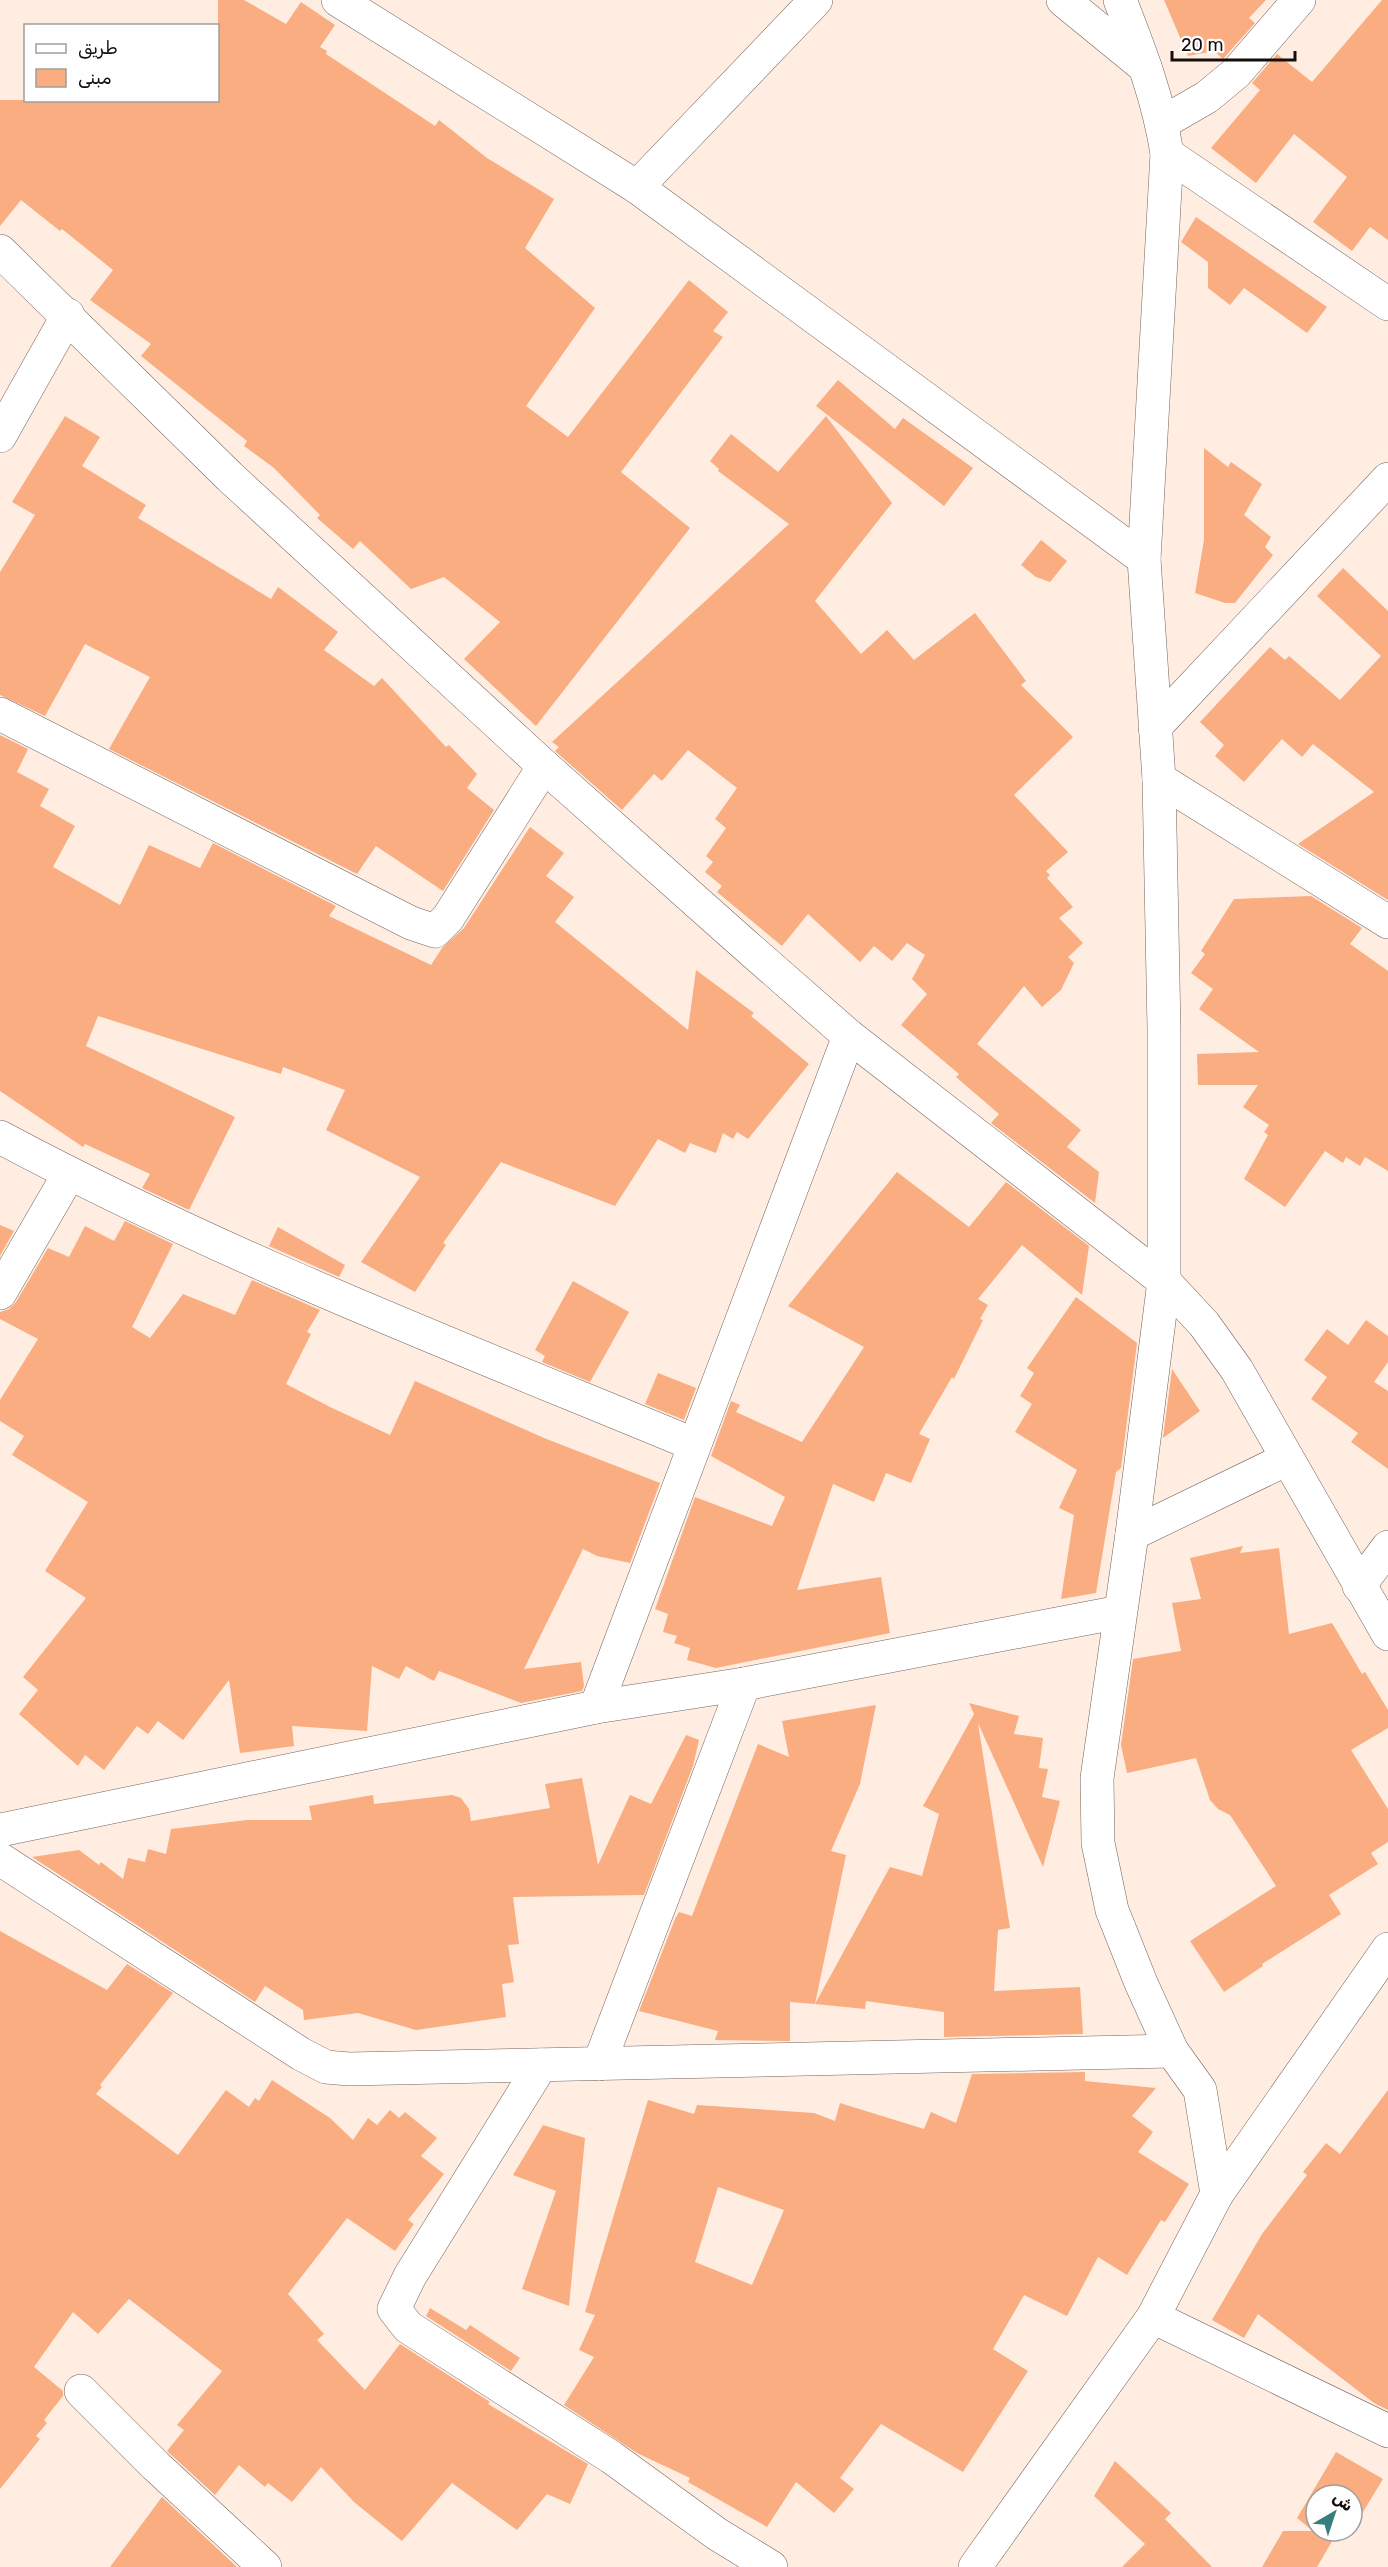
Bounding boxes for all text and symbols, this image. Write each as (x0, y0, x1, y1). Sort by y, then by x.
legend (24, 24, 219, 102)
scale bar (1172, 24, 1295, 62)
text: 20 m (1181, 34, 1223, 56)
text: طريق (78, 37, 118, 59)
text: مبنى (78, 67, 112, 89)
north arrow (1304, 2483, 1364, 2543)
text: ش (1329, 2488, 1357, 2515)

